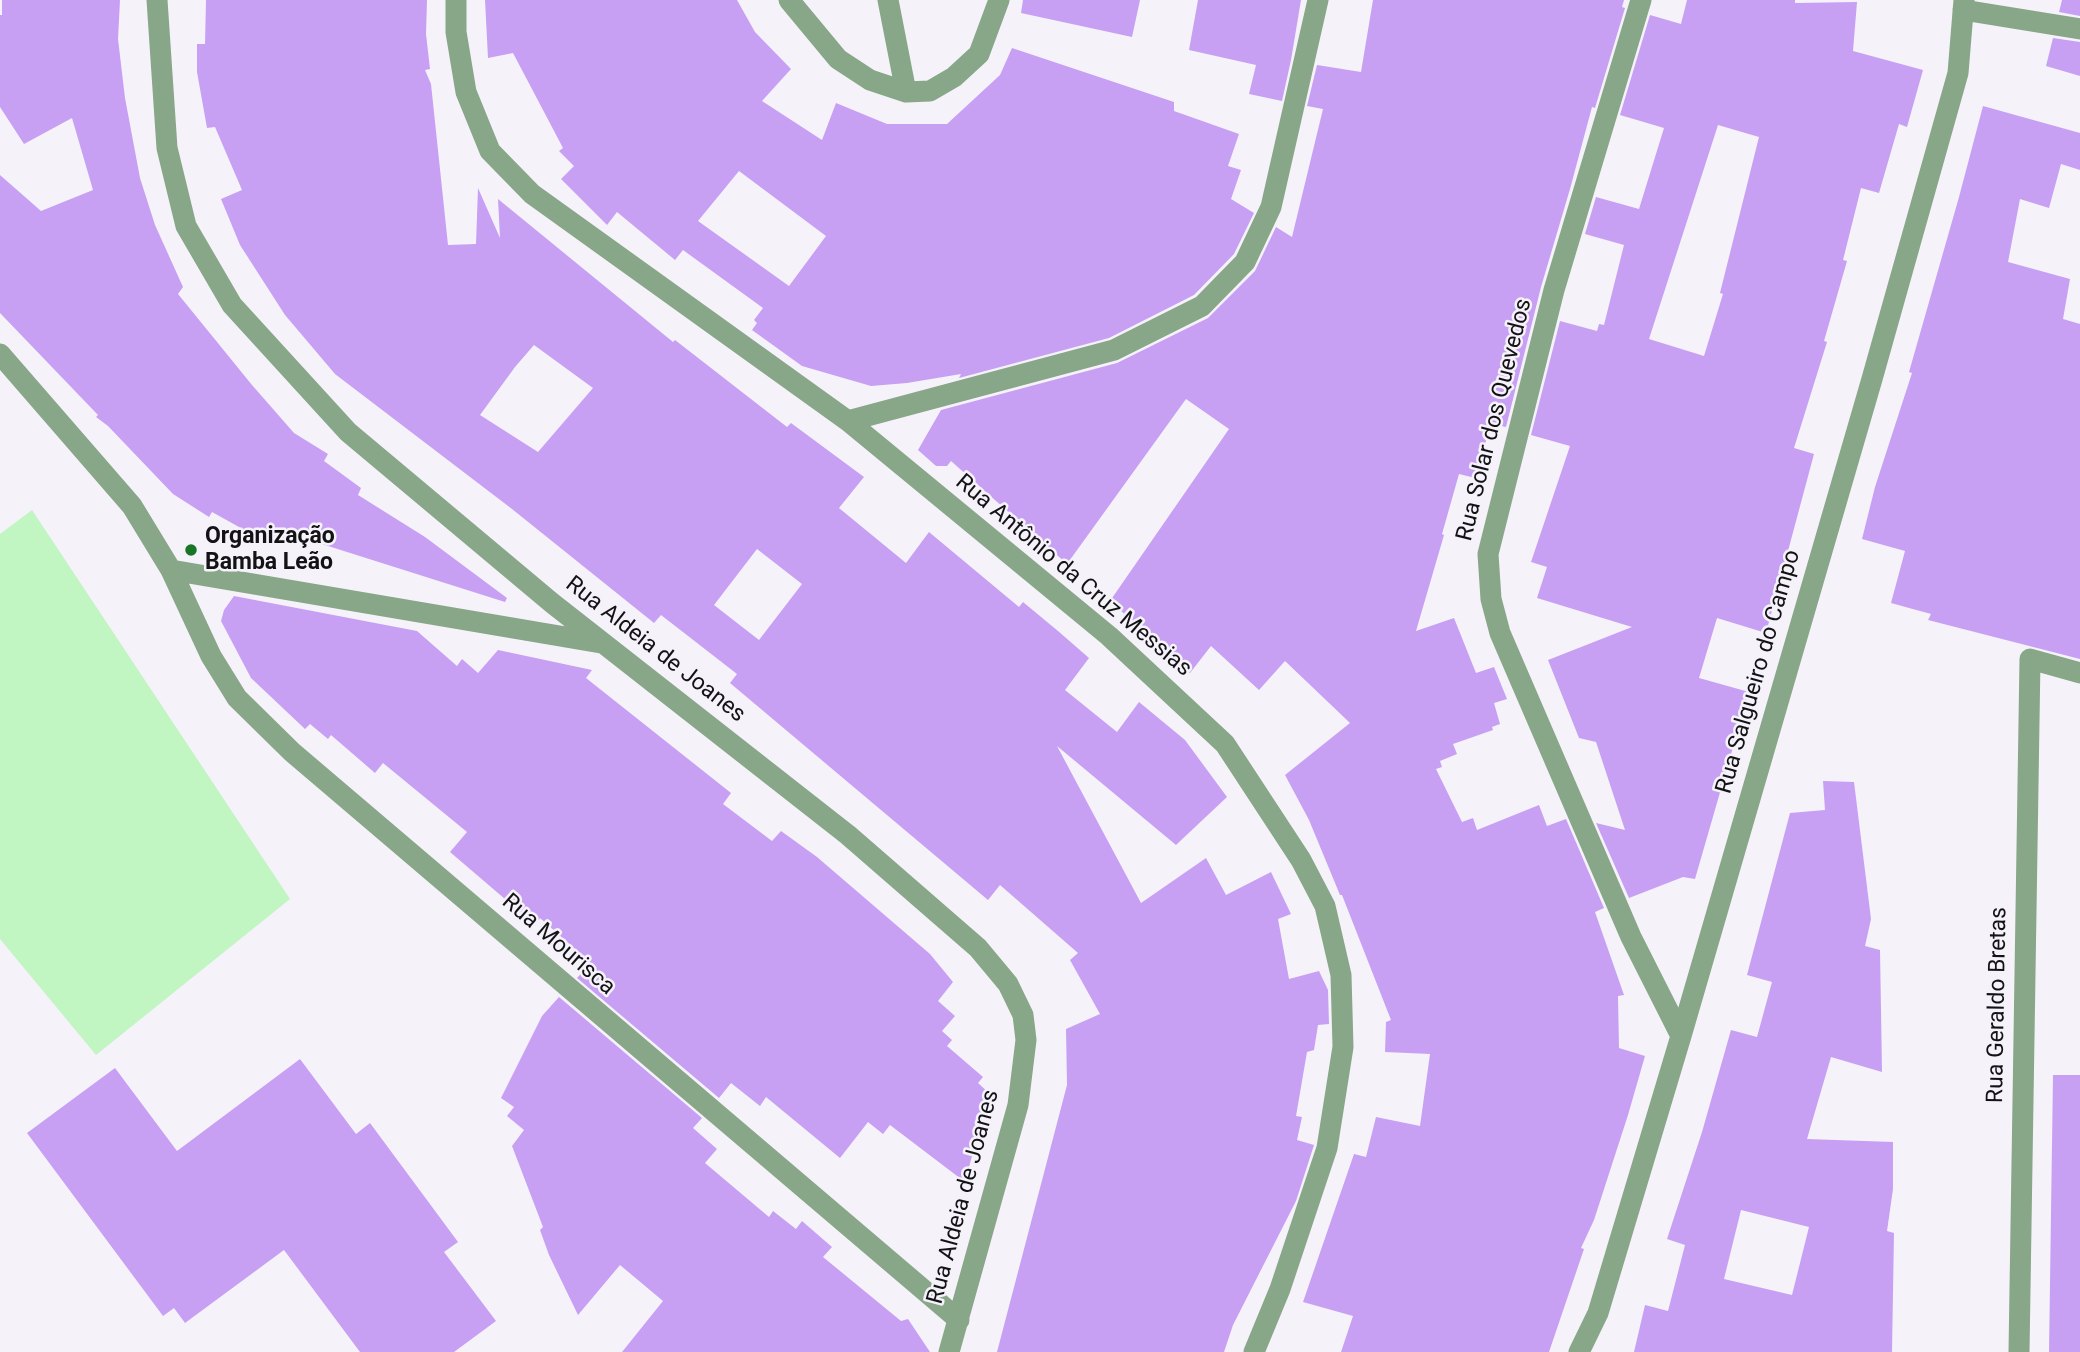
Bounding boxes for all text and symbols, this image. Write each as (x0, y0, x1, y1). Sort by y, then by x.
street label: Rua Solar dos Quevedos (1452, 296, 1538, 544)
street label: Rua Antônio da Cruz Messias (949, 469, 1197, 683)
place label: Organização Bamba Leão (205, 523, 335, 577)
marker: Organização Bamba Leão (183, 542, 199, 558)
street label: Rua Salgueiro do Campo (1711, 547, 1807, 797)
street label: Rua Aldeia de Joanes (560, 571, 750, 729)
street label: Rua Mourisca (496, 888, 620, 1002)
street label: Rua Geraldo Bretas (1982, 907, 2014, 1103)
street label: Rua Aldeia de Joanes (922, 1087, 1006, 1307)

